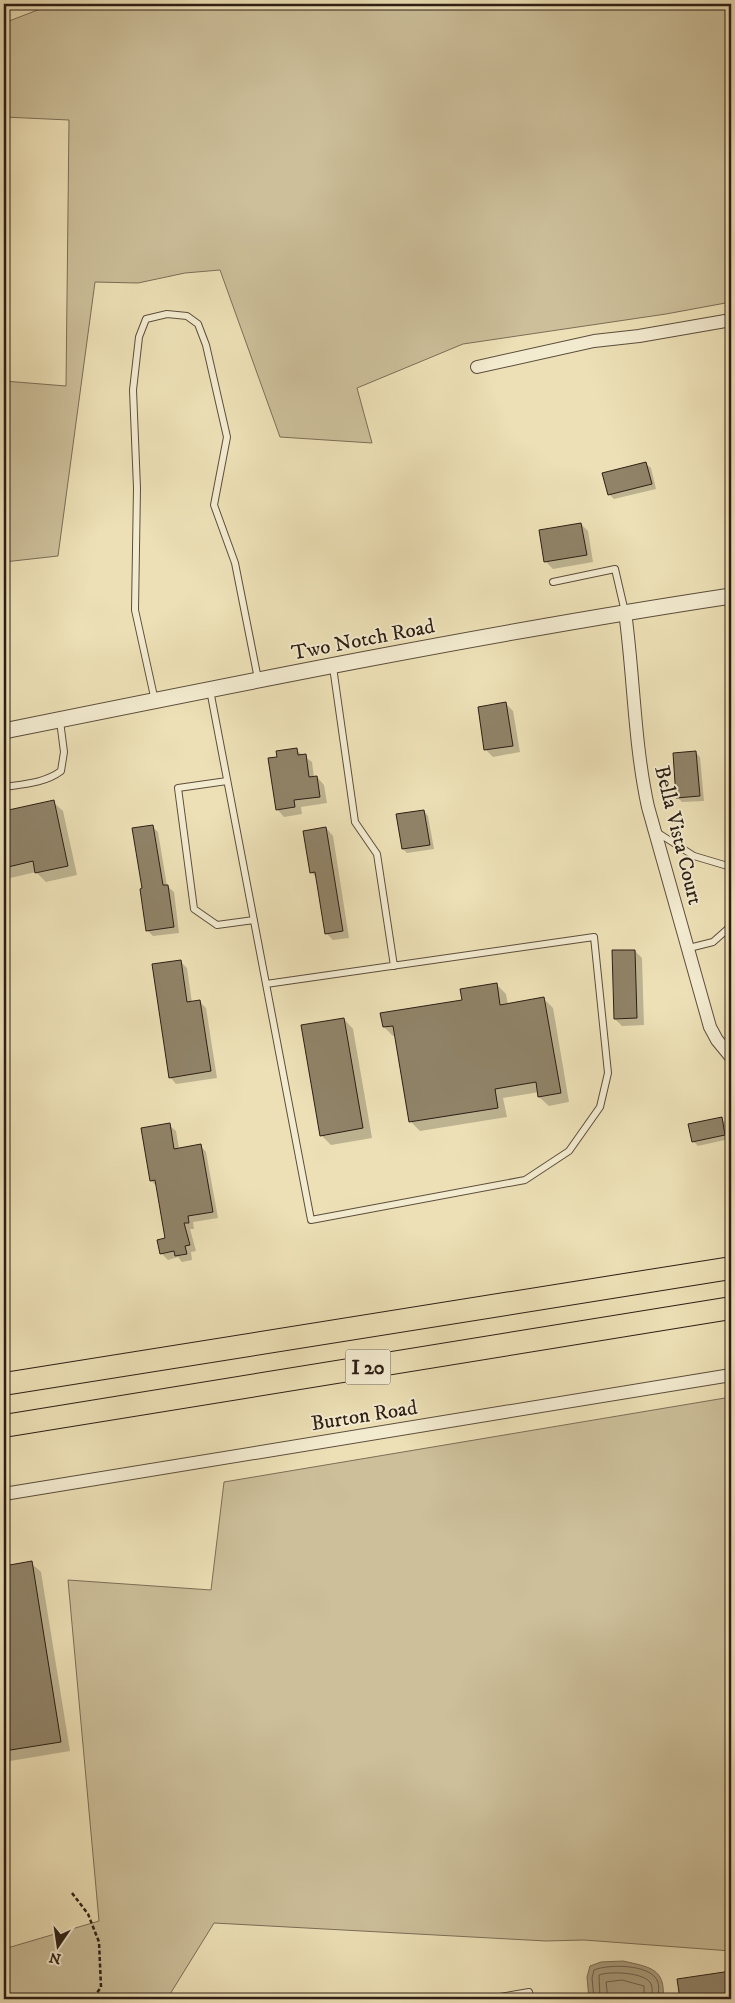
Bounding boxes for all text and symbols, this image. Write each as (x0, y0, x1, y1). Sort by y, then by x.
street label: Two Notch Road (289, 613, 437, 667)
street label: Bella Vista Court (648, 763, 708, 908)
road number: I 20 (346, 1350, 390, 1384)
street label: Burton Road (309, 1395, 420, 1437)
north arrow (32, 1920, 82, 1970)
text: N (47, 1948, 63, 1968)

